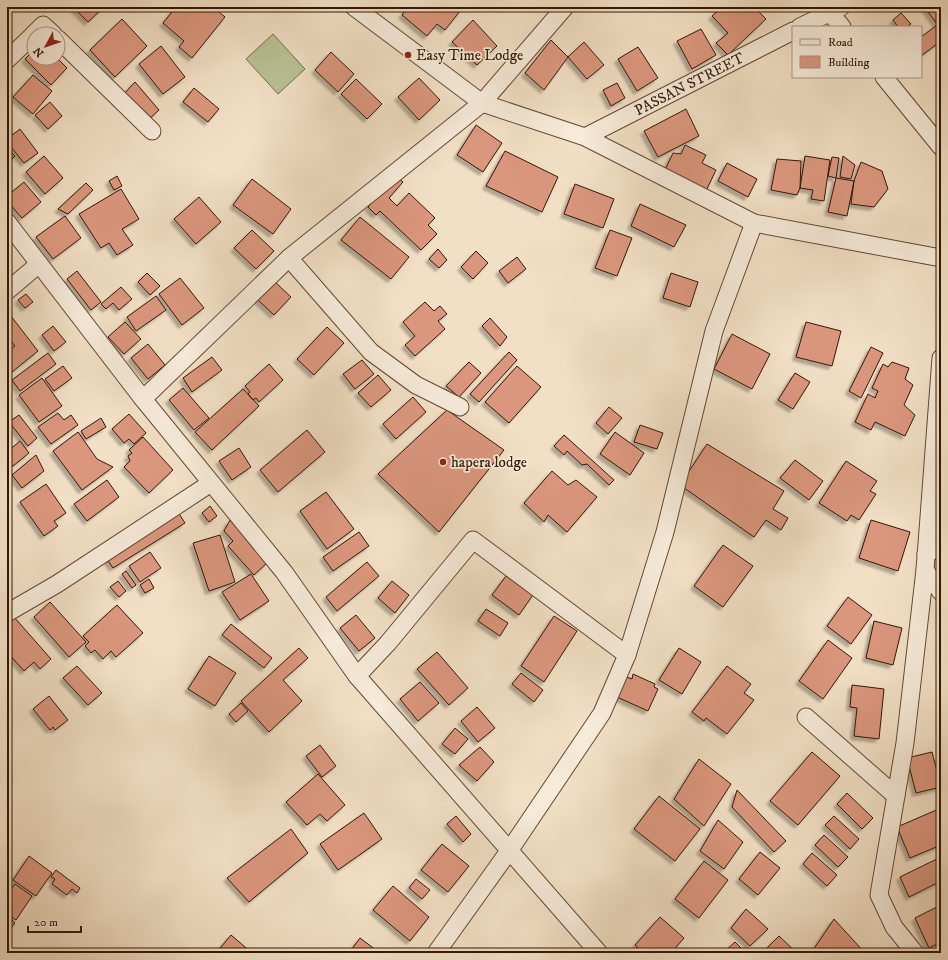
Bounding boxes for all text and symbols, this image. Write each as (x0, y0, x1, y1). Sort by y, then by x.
north arrow (26, 26, 66, 66)
legend (792, 26, 922, 78)
text: Road (828, 35, 853, 50)
text: N (31, 44, 47, 60)
place label: Easy Time Lodge (416, 46, 523, 65)
street label: PASSAN STREET (631, 48, 748, 120)
marker: Easy Time Lodge (403, 50, 413, 60)
text: Building (828, 55, 869, 70)
place label: hapera lodge (451, 453, 527, 472)
marker: hapera lodge (438, 457, 448, 467)
scale bar (28, 908, 81, 934)
text: 20 m (34, 915, 58, 930)

